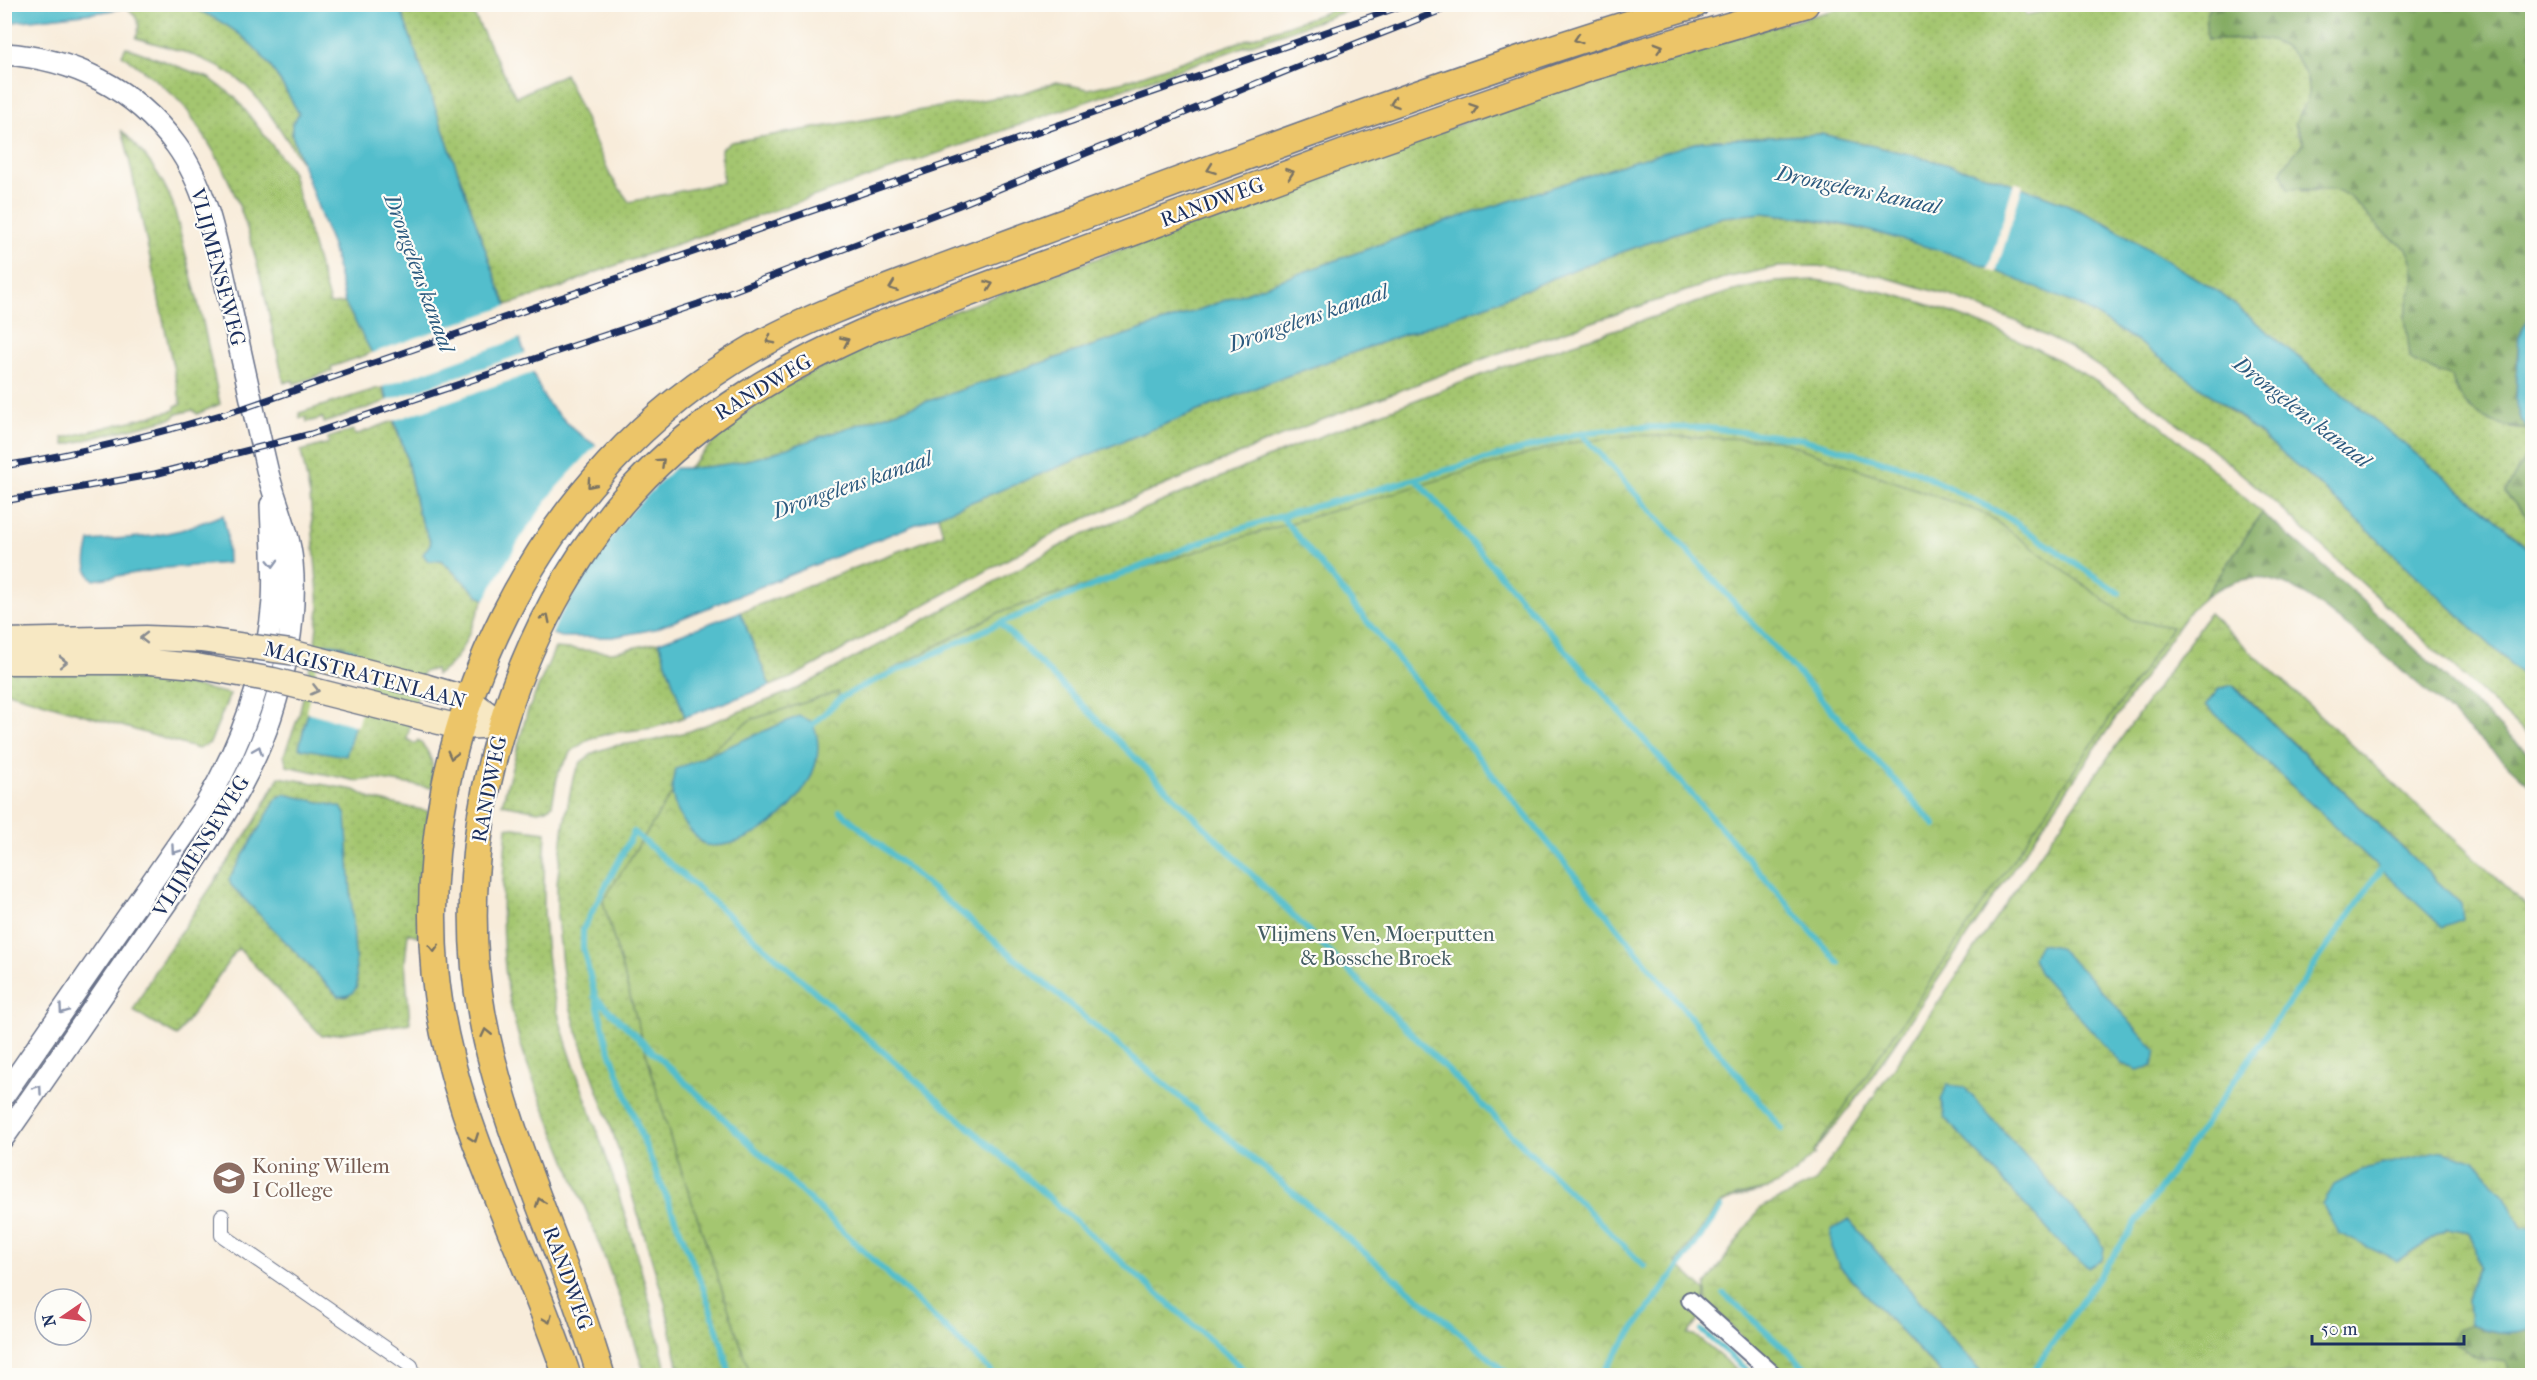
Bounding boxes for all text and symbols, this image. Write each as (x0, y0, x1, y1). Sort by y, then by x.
one-way arrow (1573, 32, 1584, 45)
one-way arrow (1653, 42, 1664, 54)
one-way arrow (1389, 96, 1400, 108)
one-way arrow (1468, 102, 1479, 115)
water label: Drongelens kanaal (1772, 160, 1945, 221)
one-way arrow (1206, 162, 1217, 174)
one-way arrow (1284, 168, 1295, 180)
street label: RANDWEG (1157, 172, 1267, 232)
street label: VLIJMENSEWEG (185, 185, 251, 349)
water label: Drongelens kanaal (378, 188, 461, 358)
water label: Drongelens kanaal (1223, 278, 1393, 358)
one-way arrow (888, 279, 899, 292)
one-way arrow (983, 279, 994, 292)
one-way arrow (766, 333, 777, 344)
one-way arrow (838, 336, 849, 348)
street label: RANDWEG (710, 349, 816, 425)
water label: Drongelens kanaal (2227, 349, 2378, 475)
water label: Drongelens kanaal (767, 445, 937, 525)
one-way arrow (654, 458, 664, 469)
one-way arrow (588, 477, 599, 488)
one-way arrow (267, 558, 280, 567)
one-way arrow (539, 614, 551, 625)
one-way arrow (139, 632, 148, 644)
street label: MAGISTRATENLAAN (262, 637, 469, 713)
one-way arrow (58, 656, 67, 668)
one-way arrow (310, 682, 320, 695)
street label: RANDWEG (467, 733, 511, 845)
one-way arrow (251, 745, 263, 756)
one-way arrow (446, 750, 459, 760)
street label: VLIJMENSEWEG (147, 771, 254, 922)
one-way arrow (171, 843, 182, 854)
park label: Vlijmens Ven, Moerputten & Bossche Broek (1256, 922, 1495, 970)
one-way arrow (427, 944, 440, 953)
one-way arrow (59, 1003, 70, 1014)
one-way arrow (481, 1028, 494, 1038)
one-way arrow (31, 1084, 42, 1095)
one-way arrow (466, 1133, 479, 1143)
place label: Koning Willem I College (252, 1154, 390, 1202)
school or university icon: Koning Willem I College (211, 1160, 247, 1196)
one-way arrow (534, 1197, 547, 1208)
street label: RANDWEG (538, 1223, 598, 1333)
north arrow (33, 1287, 93, 1347)
scale bar (2312, 1308, 2464, 1346)
text: N (38, 1311, 60, 1329)
one-way arrow (540, 1313, 553, 1324)
text: 50 m (2321, 1319, 2358, 1340)

